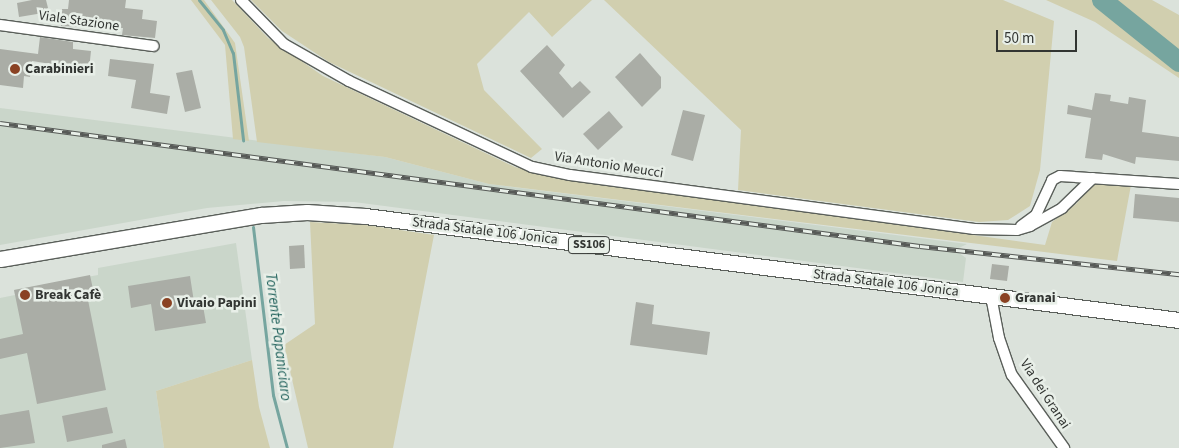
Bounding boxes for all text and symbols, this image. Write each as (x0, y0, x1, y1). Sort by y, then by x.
street label: Viale Stazione (38, 7, 120, 35)
scale bar (999, 20, 1080, 52)
text: 50 m (1004, 28, 1034, 49)
place label: Carabinieri (25, 61, 94, 77)
marker: Carabinieri (9, 63, 21, 75)
street label: Via Antonio Meucci (553, 148, 665, 182)
street label: Strada Statale 106 Jonica (411, 214, 559, 248)
road number: SS106 (568, 236, 610, 254)
street label: Strada Statale 106 Jonica (812, 266, 960, 300)
water label: Torrente Papaniciaro (261, 272, 295, 402)
place label: Break Cafè (35, 287, 101, 303)
marker: Break Cafè (19, 289, 31, 301)
place label: Granai (1015, 290, 1056, 306)
marker: Granai (999, 292, 1011, 304)
place label: Vivaio Papini (177, 295, 257, 311)
marker: Vivaio Papini (161, 297, 173, 309)
street label: Via dei Granai (1016, 356, 1074, 432)

